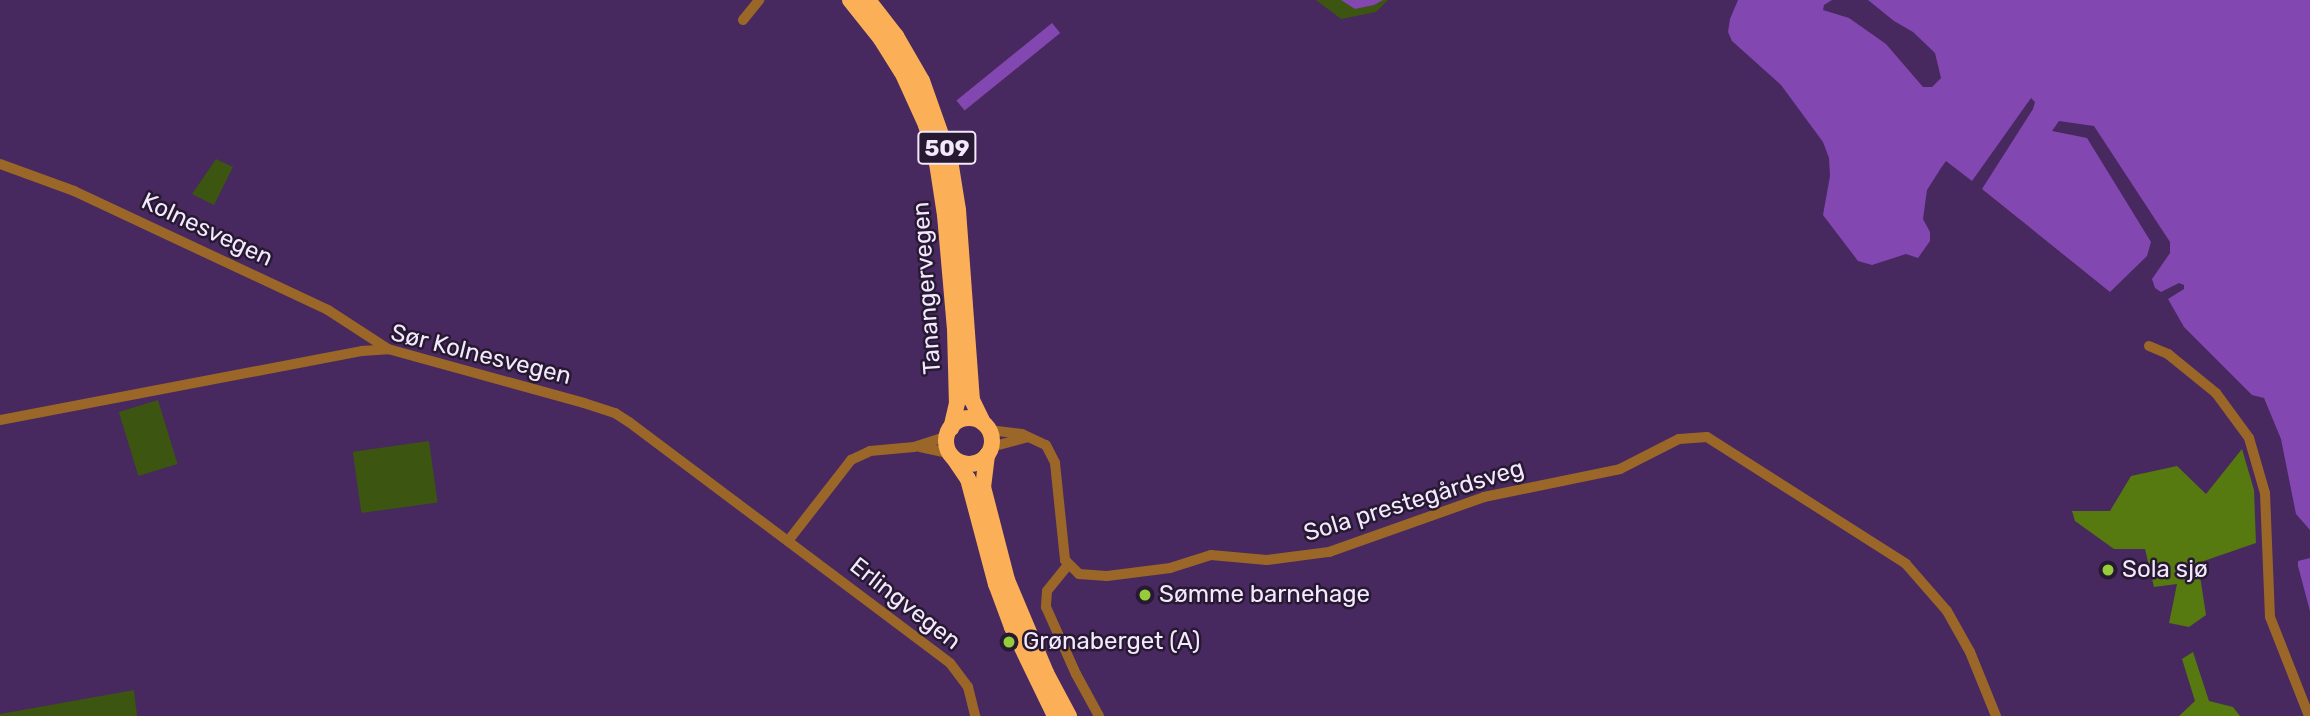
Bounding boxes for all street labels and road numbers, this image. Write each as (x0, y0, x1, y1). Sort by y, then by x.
road number: 509 (917, 128, 977, 168)
street label: Kolnesvegen (137, 187, 277, 273)
street label: Tanangervegen (907, 201, 947, 375)
street label: Sør Kolnesvegen (388, 319, 574, 391)
street label: Sola prestegårdsveg (1301, 454, 1527, 548)
street label: Erlingvegen (844, 552, 966, 656)

